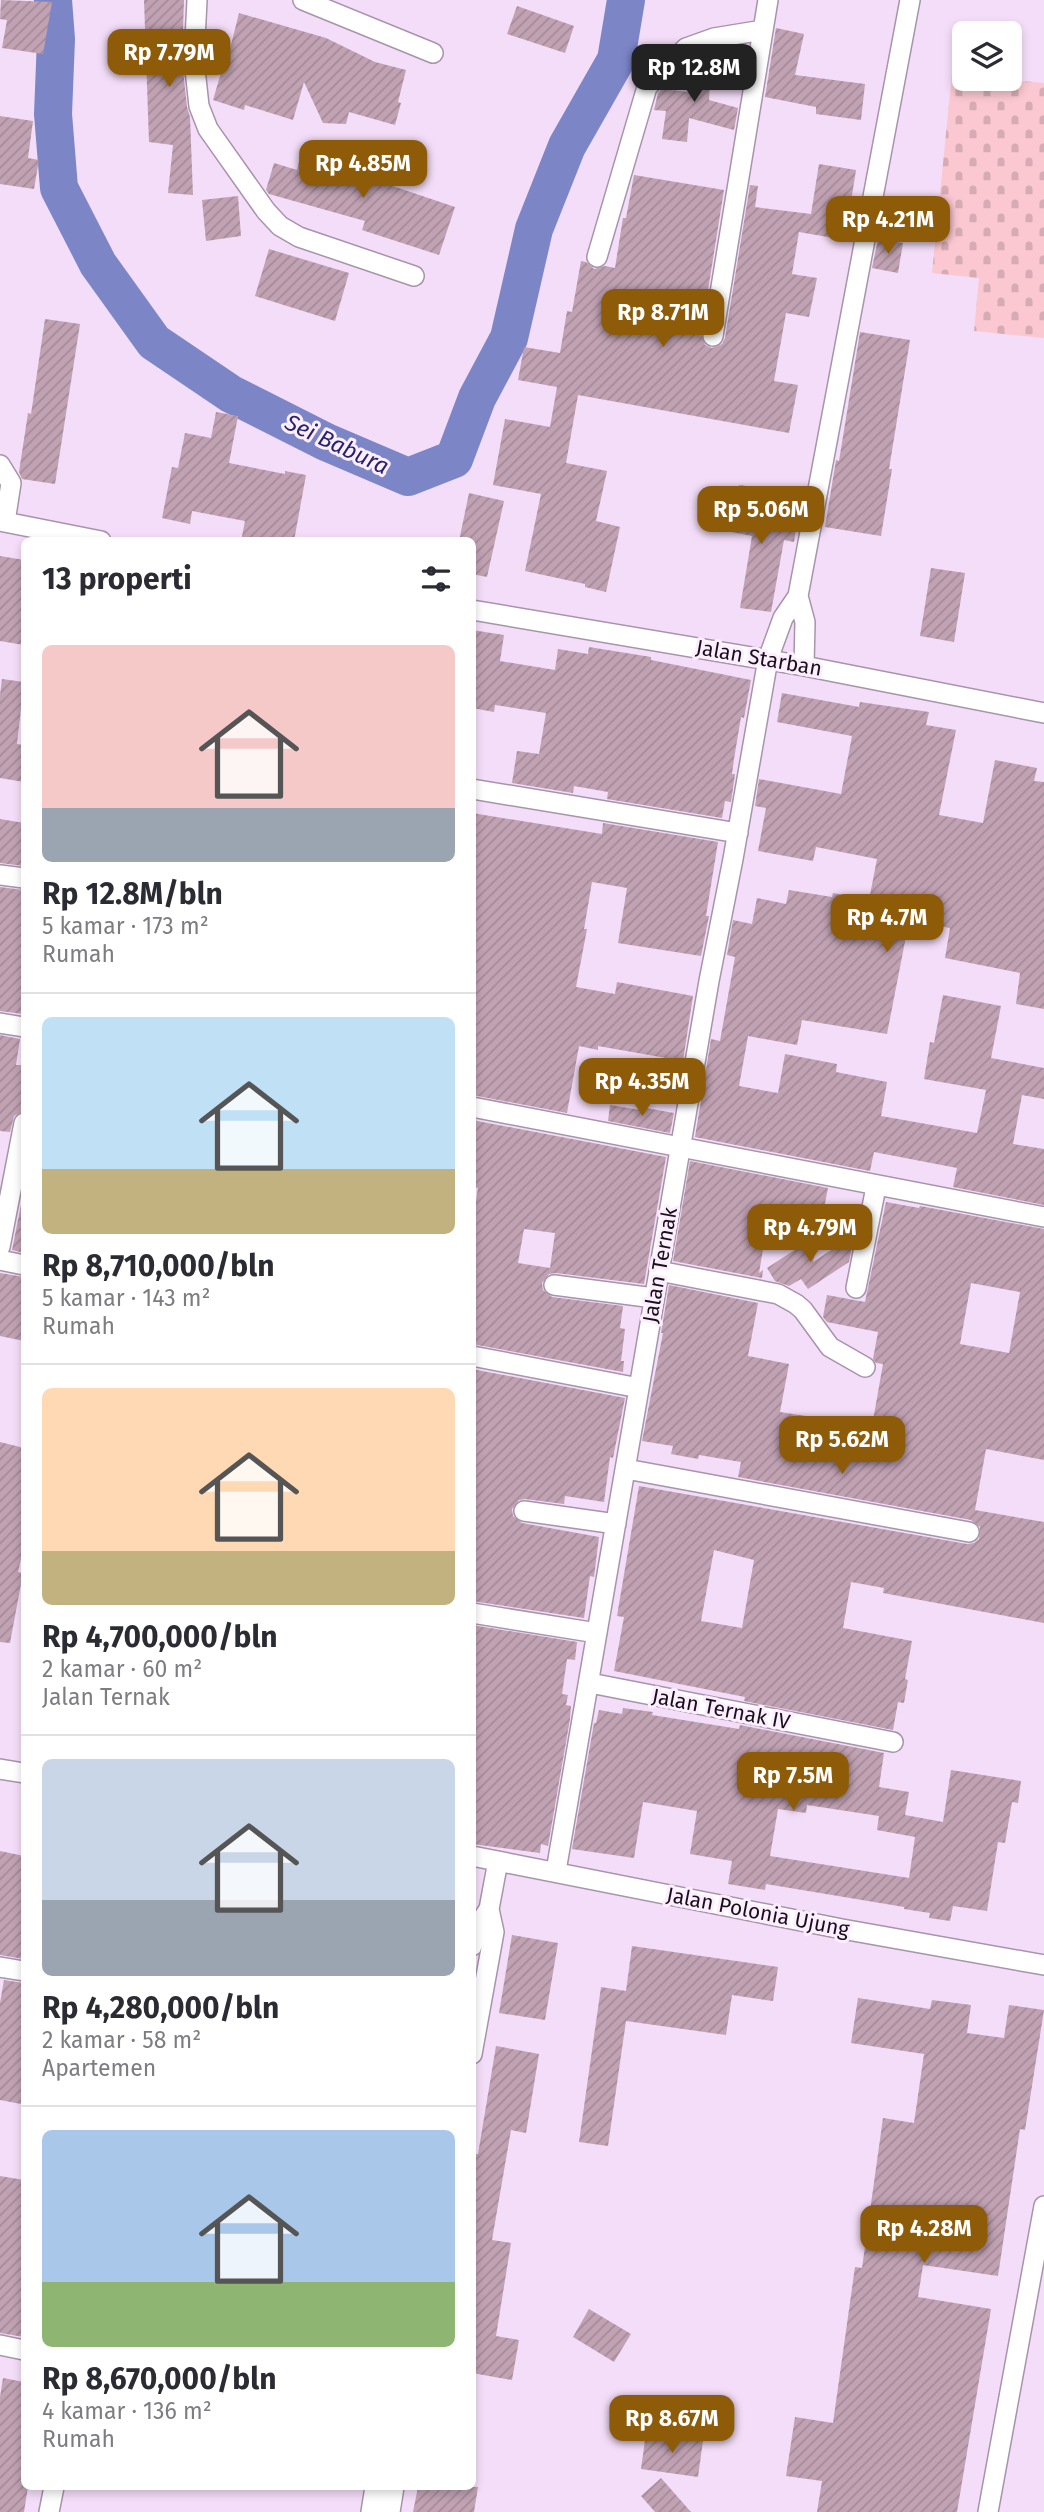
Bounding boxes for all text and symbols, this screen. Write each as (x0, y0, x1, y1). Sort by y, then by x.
map controls (952, 21, 1022, 91)
button: layers (952, 21, 1022, 91)
pin: Rp 7.79M (97, 29, 241, 89)
text: Rp 7.79M (123, 38, 215, 66)
pin: Rp 12.8M (622, 44, 766, 104)
text: Rp 12.8M (648, 53, 740, 81)
pin: Rp 4.85M (291, 140, 435, 200)
text: Rp 4.85M (315, 149, 411, 177)
pin: Rp 4.21M (816, 196, 960, 256)
text: Rp 4.21M (842, 205, 934, 233)
pin: Rp 8.71M (591, 290, 735, 349)
text: Rp 8.71M (617, 298, 709, 326)
water label: Sei Babura (280, 407, 393, 480)
pin: Rp 5.06M (689, 486, 833, 546)
text: Rp 5.06M (713, 495, 809, 523)
icon: filters (417, 560, 455, 598)
text: 13 properti (42, 561, 192, 597)
street label: Jalan Starban (694, 634, 824, 682)
icon: home (186, 691, 312, 817)
text: Rp 12.8M/bln (42, 876, 223, 912)
pin: Rp 4.7M (822, 894, 952, 954)
text: Rp 4.7M (847, 903, 927, 931)
text: 5 kamar · 173 m² (42, 912, 209, 940)
text: Rumah (42, 940, 115, 968)
pin: Rp 4.35M (570, 1058, 714, 1118)
icon: home (186, 1063, 312, 1189)
text: Rp 4.35M (595, 1067, 689, 1095)
pin: Rp 4.79M (738, 1204, 882, 1264)
street label: Jalan Ternak (637, 1205, 683, 1325)
text: Rp 4.79M (763, 1213, 857, 1241)
text: Rp 8,710,000/bln (42, 1248, 274, 1284)
text: 5 kamar · 143 m² (42, 1284, 211, 1312)
text: Rumah (42, 1312, 115, 1340)
pin: Rp 5.62M (770, 1416, 914, 1476)
text: Rp 5.62M (795, 1425, 889, 1453)
icon: home (186, 1434, 312, 1560)
text: Rp 4,700,000/bln (42, 1619, 278, 1655)
text: 2 kamar · 60 m² (42, 1655, 202, 1683)
text: Jalan Ternak (42, 1683, 170, 1711)
street label: Jalan Ternak IV (650, 1683, 793, 1735)
pin: Rp 7.5M (728, 1752, 858, 1812)
text: Rp 7.5M (753, 1761, 833, 1789)
icon: home (186, 1805, 312, 1931)
street label: Jalan Polonia Ujung (664, 1882, 852, 1942)
text: Rp 4,280,000/bln (42, 1990, 279, 2026)
text: 2 kamar · 58 m² (42, 2026, 201, 2054)
text: Apartemen (42, 2054, 156, 2082)
icon: home (186, 2176, 312, 2302)
pin: Rp 4.28M (852, 2206, 996, 2265)
text: Rp 4.28M (876, 2214, 972, 2242)
text: Rp 8,670,000/bln (42, 2361, 276, 2397)
pin: Rp 8.67M (600, 2396, 744, 2455)
text: 4 kamar · 136 m² (42, 2397, 212, 2425)
text: Rp 8.67M (625, 2404, 719, 2432)
text: Rumah (42, 2425, 115, 2453)

